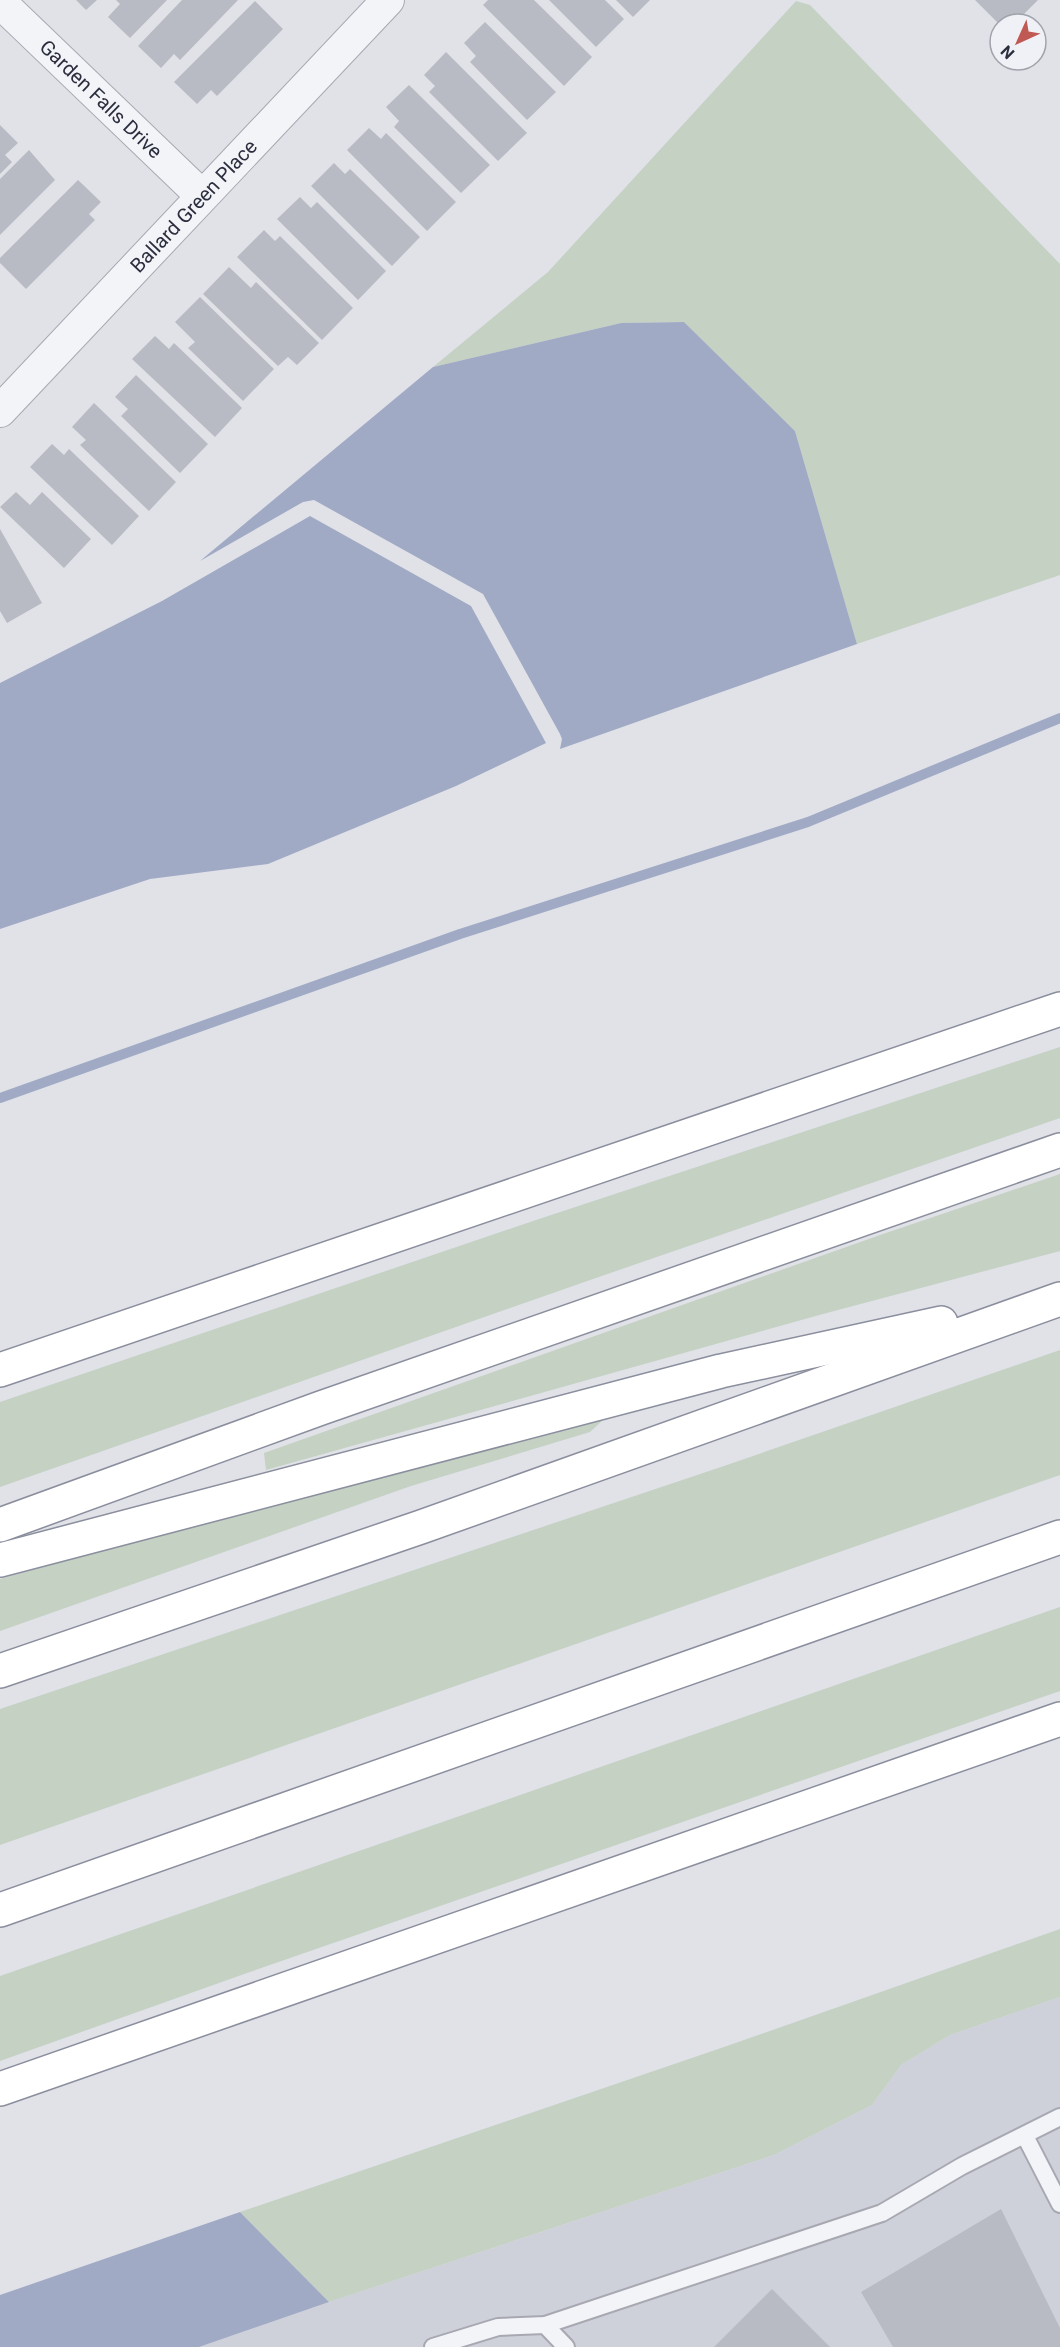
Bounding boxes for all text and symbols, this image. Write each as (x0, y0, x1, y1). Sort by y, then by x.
north arrow (988, 12, 1048, 72)
street label: Garden Falls Drive (35, 35, 167, 163)
text: N (997, 42, 1018, 63)
street label: Ballard Green Place (125, 135, 262, 277)

